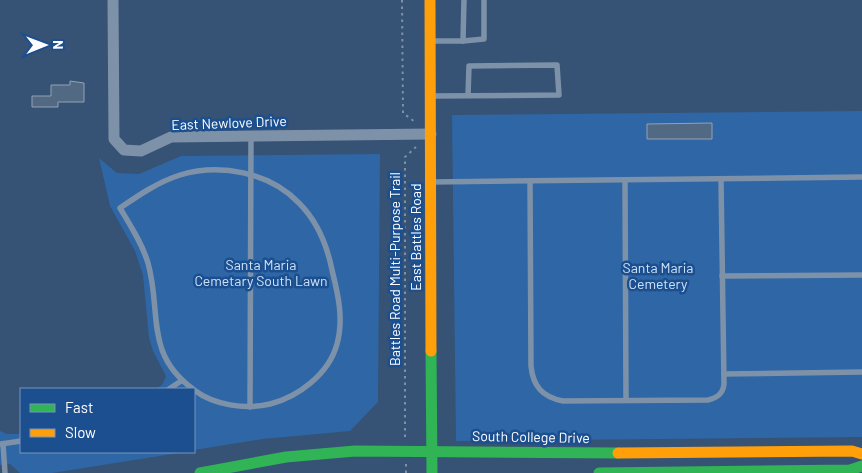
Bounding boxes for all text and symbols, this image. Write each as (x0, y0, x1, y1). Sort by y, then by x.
north arrow (20, 20, 70, 70)
text: N (50, 40, 67, 50)
street label: East Newlove Drive (171, 112, 287, 133)
street label: Battles Road Multi-Purpose Trail (386, 172, 403, 366)
street label: East Battles Road (407, 183, 424, 291)
park label: Santa Maria Cemetary South Lawn (194, 256, 328, 289)
park label: Santa Maria Cemetery (623, 259, 693, 292)
legend (20, 388, 195, 453)
text: Fast (65, 398, 93, 416)
text: Slow (65, 423, 96, 441)
street label: South College Drive (472, 427, 590, 446)

